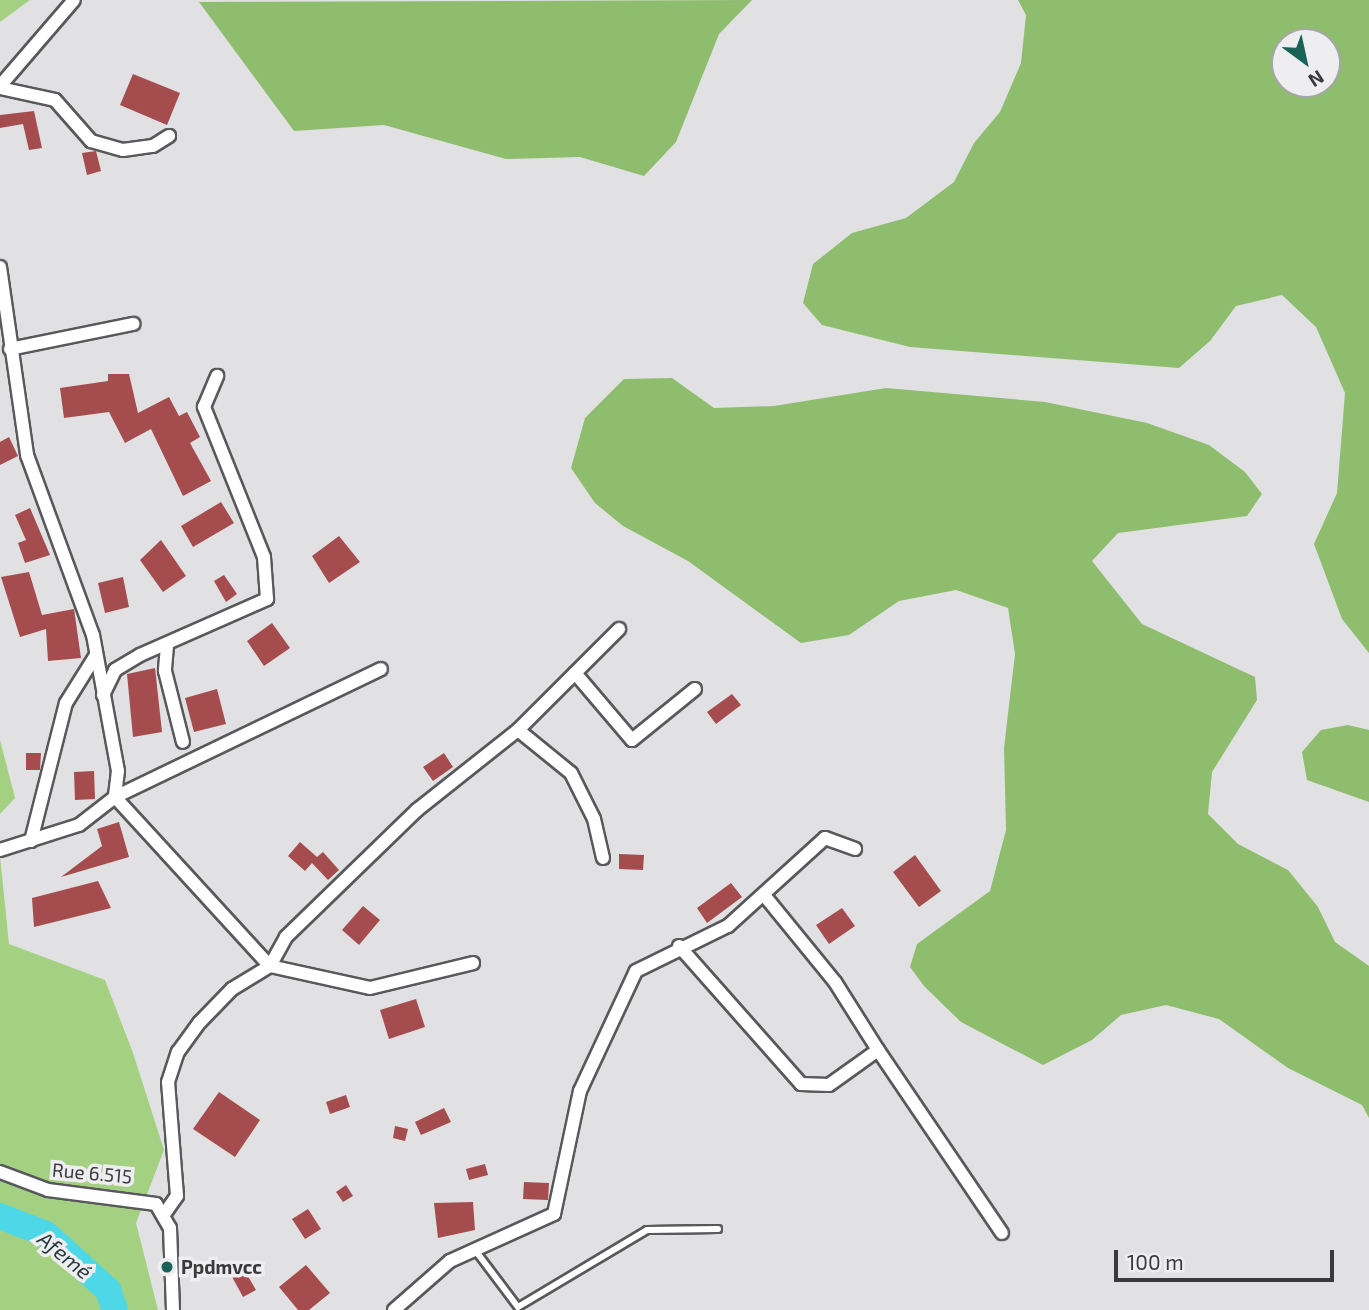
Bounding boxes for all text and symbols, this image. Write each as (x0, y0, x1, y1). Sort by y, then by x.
north arrow (1271, 28, 1341, 98)
text: N (1305, 66, 1329, 93)
street label: Rue 6.515 (51, 1158, 133, 1188)
water label: Afemé (33, 1226, 97, 1284)
scale bar (1117, 1236, 1338, 1280)
text: 100 m (1127, 1249, 1184, 1274)
place label: Ppdmvcc (181, 1256, 262, 1278)
marker: Ppdmvcc (159, 1259, 175, 1275)

